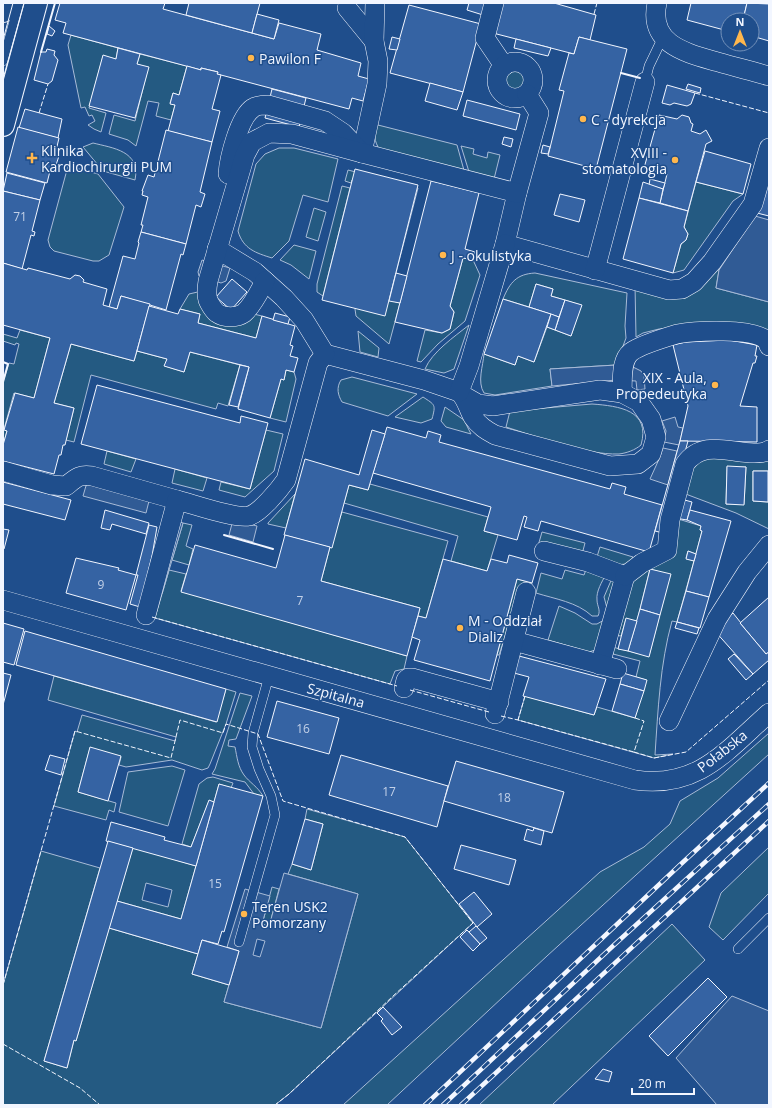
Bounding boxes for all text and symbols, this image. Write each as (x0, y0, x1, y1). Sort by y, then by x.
north arrow (720, 12, 760, 52)
text: N (736, 14, 744, 29)
place label: Pawilon F (259, 49, 321, 68)
marker: Pawilon F (246, 53, 256, 63)
place label: C - dyrekcja (591, 110, 666, 129)
marker: C - dyrekcja (578, 114, 588, 124)
place label: Klinika Kardiochirurgii PUM (41, 141, 172, 176)
place label: XVIII - stomatologia (582, 143, 667, 178)
marker: Klinika Kardiochirurgii PUM (26, 152, 38, 164)
marker: XVIII - stomatologia (670, 155, 680, 165)
house number: 71 (13, 208, 27, 225)
place label: J - okulistyka (449, 246, 532, 265)
marker: J - okulistyka (438, 250, 448, 260)
place label: XIX - Aula, Propedeutyka (616, 368, 707, 403)
marker: XIX - Aula, Propedeutyka (710, 380, 720, 390)
house number: 9 (98, 576, 105, 593)
house number: 7 (297, 592, 304, 609)
place label: M - Oddział Dializ (468, 611, 542, 646)
marker: M - Oddział Dializ (455, 623, 465, 633)
street label: Szpitalna (305, 678, 367, 712)
house number: 16 (296, 720, 310, 737)
street label: Połabska (693, 725, 751, 777)
house number: 17 (382, 783, 396, 800)
house number: 18 (497, 789, 511, 806)
house number: 15 (208, 875, 222, 892)
place label: Teren USK2 Pomorzany (252, 897, 328, 932)
marker: Teren USK2 Pomorzany (239, 909, 249, 919)
scale bar (632, 1070, 694, 1096)
text: 20 m (638, 1075, 666, 1092)

